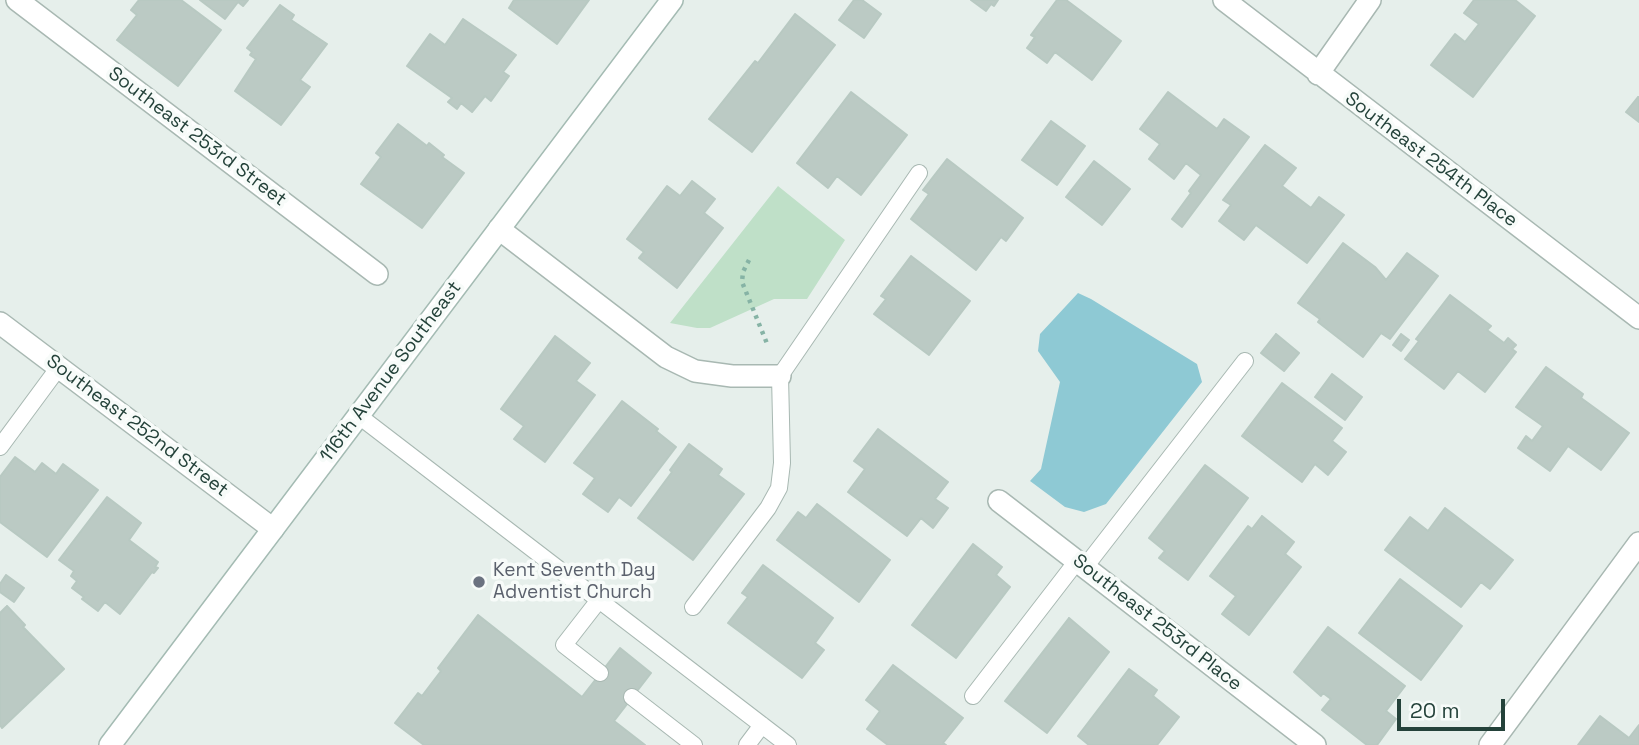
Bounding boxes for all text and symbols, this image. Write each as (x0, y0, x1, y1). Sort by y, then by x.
street label: Southeast 253rd Street (103, 63, 291, 211)
street label: Southeast 254th Place (1340, 88, 1522, 232)
street label: 116th Avenue Southeast (315, 277, 467, 467)
street label: Southeast 252nd Street (42, 350, 232, 502)
street label: Southeast 253rd Place (1068, 550, 1246, 696)
place label: Kent Seventh Day Adventist Church (493, 560, 656, 604)
marker: Kent Seventh Day Adventist Church (471, 574, 487, 590)
scale bar (1401, 686, 1510, 730)
text: 20 m (1410, 697, 1460, 724)

